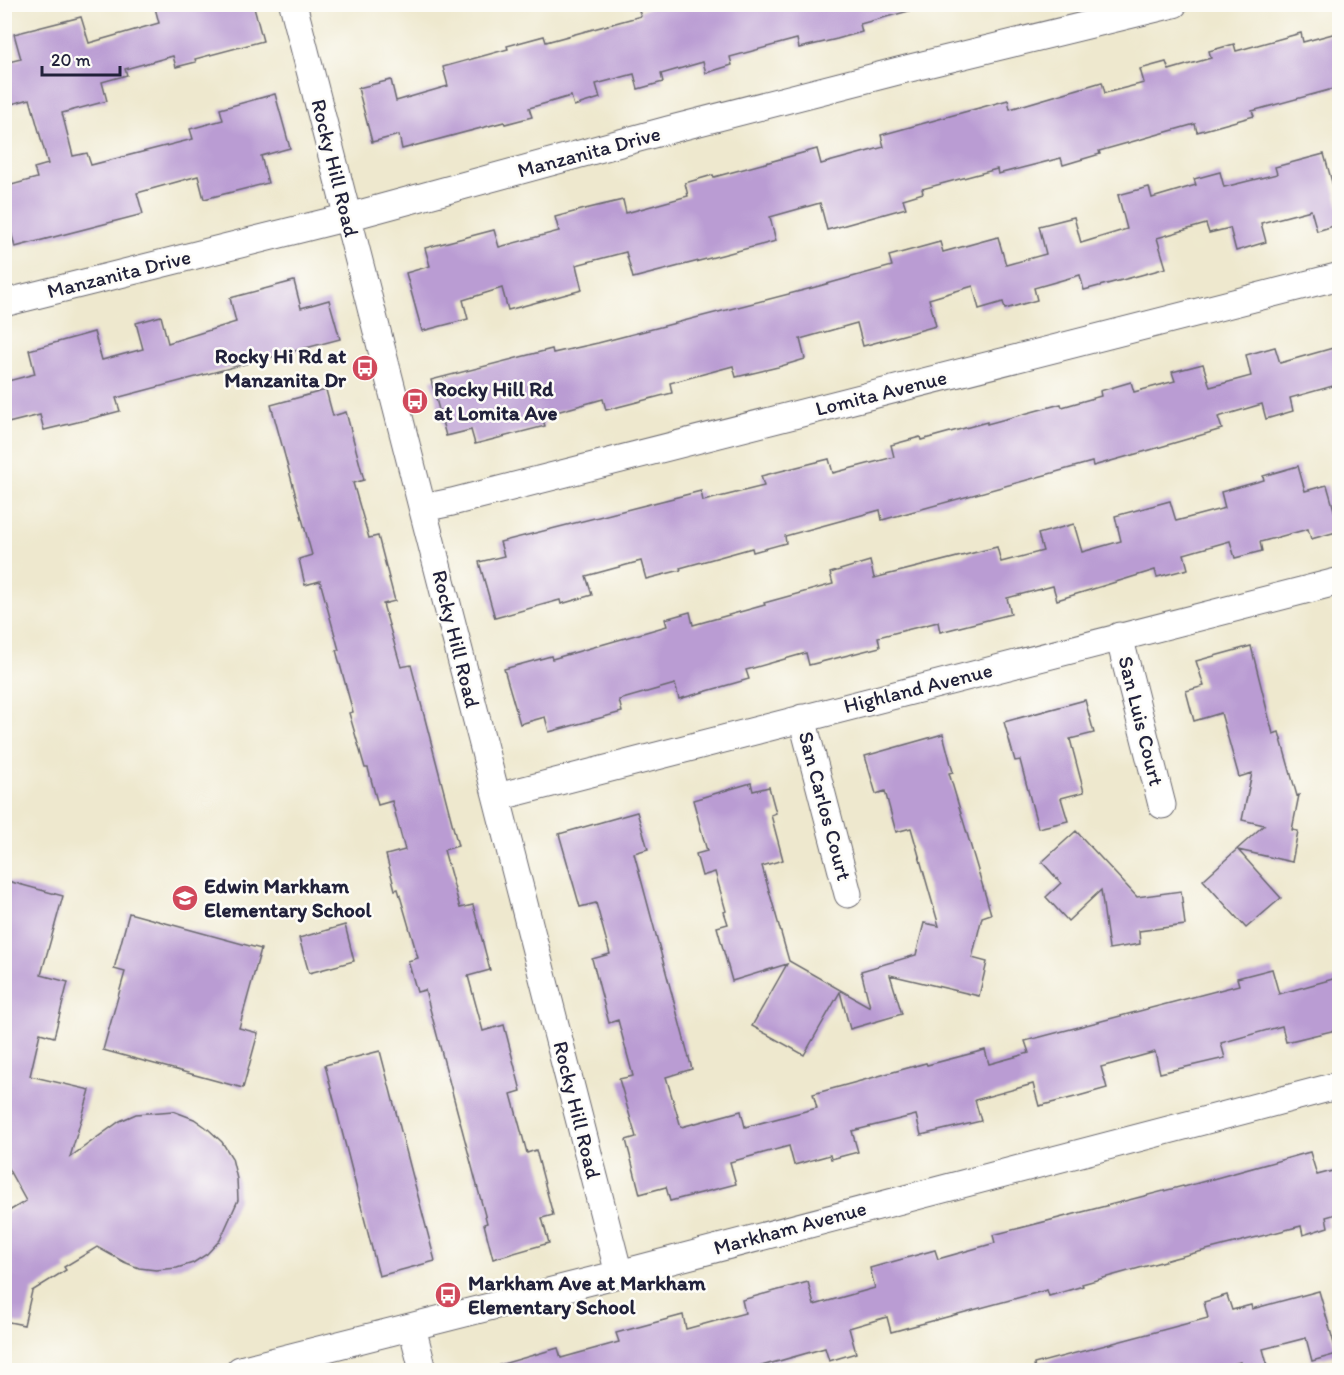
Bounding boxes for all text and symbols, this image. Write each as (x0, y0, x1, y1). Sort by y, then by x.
scale bar (42, 39, 120, 77)
text: 20 m (51, 49, 91, 71)
street label: Rocky Hill Road (306, 96, 365, 240)
street label: Manzanita Drive (515, 120, 663, 183)
street label: Manzanita Drive (45, 244, 193, 303)
place label: Rocky Hi Rd at Manzanita Dr (215, 343, 347, 392)
bus stop icon: Rocky Hi Rd at Manzanita Dr (350, 353, 380, 383)
street label: Lomita Avenue (813, 364, 949, 421)
place label: Rocky Hill Rd at Lomita Ave (434, 376, 557, 425)
bus stop icon: Rocky Hill Rd at Lomita Ave (400, 386, 430, 416)
street label: Rocky Hill Road (427, 567, 486, 711)
street label: San Luis Court (1113, 653, 1170, 788)
street label: Highland Avenue (841, 657, 995, 718)
street label: San Carlos Court (794, 729, 857, 883)
place label: Edwin Markham Elementary School (204, 873, 373, 923)
school or university icon: Edwin Markham Elementary School (170, 883, 200, 913)
street label: Rocky Hill Road (548, 1038, 607, 1182)
street label: Markham Avenue (711, 1195, 869, 1260)
place label: Markham Ave at Markham Elementary School (468, 1270, 706, 1320)
bus stop icon: Markham Ave at Markham Elementary School (433, 1280, 463, 1310)

